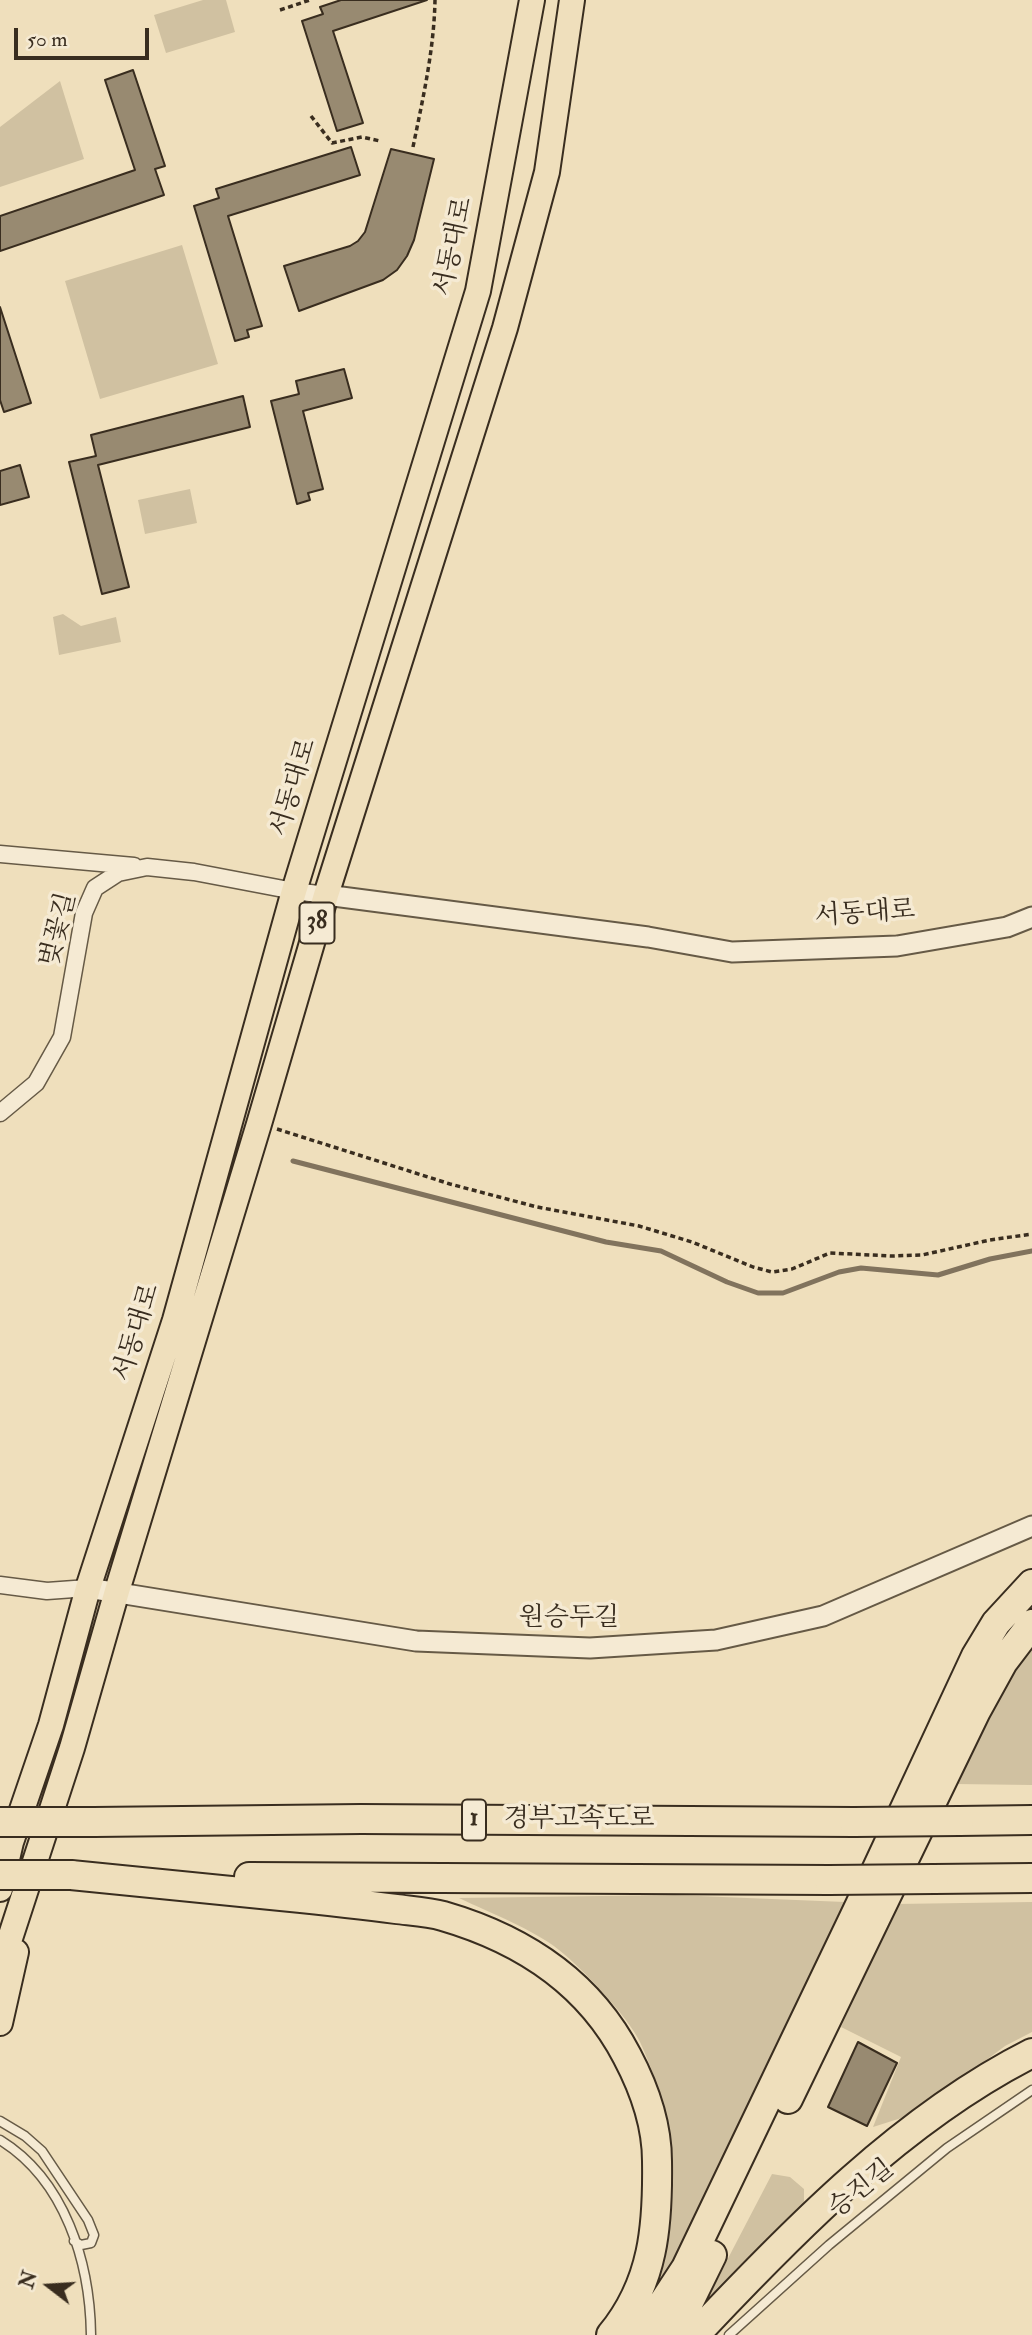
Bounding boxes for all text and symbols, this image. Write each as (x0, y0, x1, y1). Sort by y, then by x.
scale bar (18, 14, 152, 58)
text: 50 m (27, 26, 68, 53)
street label: 서동대로 (429, 195, 481, 299)
street label: 서동대로 (265, 735, 325, 841)
street label: 벚꽃길 (36, 890, 84, 970)
street label: 서동대로 (814, 896, 916, 934)
road number: 38 (300, 903, 334, 944)
street label: 서동대로 (108, 1280, 168, 1386)
street label: 원승두길 (519, 1603, 619, 1635)
road number: 1 (462, 1800, 486, 1840)
street label: 경부고속도로 (504, 1804, 654, 1836)
street label: 승진길 (823, 2154, 901, 2226)
north arrow (14, 2251, 84, 2321)
text: N (15, 2268, 43, 2292)

